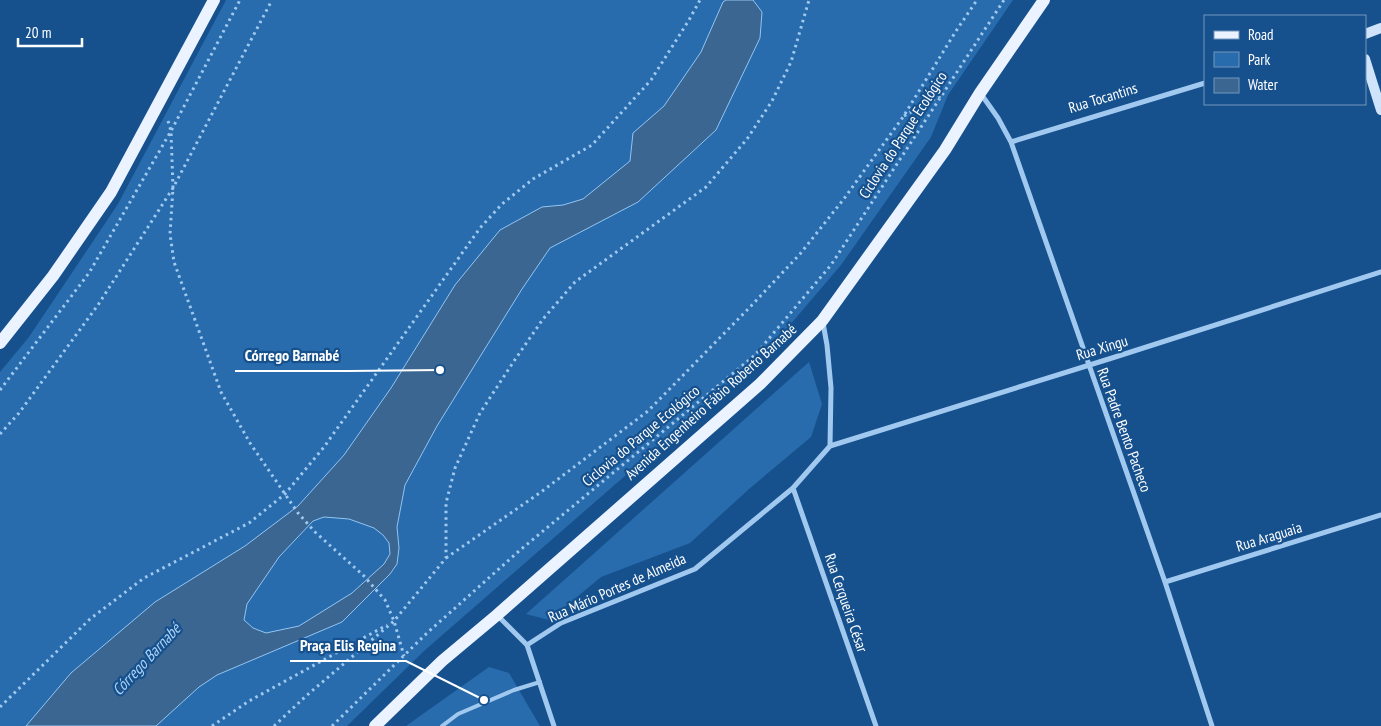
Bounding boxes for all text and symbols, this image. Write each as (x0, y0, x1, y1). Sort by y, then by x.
scale bar (18, 15, 81, 47)
legend (1204, 15, 1366, 105)
text: 20 m (25, 23, 51, 42)
text: Road (1248, 25, 1274, 44)
text: Park (1248, 50, 1270, 69)
street label: Ciclovia do Parque Ecológico (854, 68, 951, 202)
text: Water (1248, 75, 1279, 94)
street label: Rua Tocantins (1066, 78, 1140, 117)
street label: Avenida Engenheiro Fábio Roberto Barnabé (621, 320, 800, 484)
street label: Rua Xingu (1074, 331, 1130, 364)
callout: Córrego Barnabé (235, 340, 349, 371)
text: Córrego Barnabé (245, 345, 339, 365)
street label: Rua Padre Bento Pacheco (1093, 365, 1156, 494)
street label: Ciclovia do Parque Ecológico (578, 381, 703, 490)
street label: Rua Araguaia (1234, 518, 1304, 556)
street label: Rua Mário Portes de Almeida (545, 549, 689, 627)
street label: Rua Cerqueira César (821, 551, 873, 656)
water label: Córrego Barnabé (107, 618, 185, 699)
callout: Praça Elis Regina (290, 630, 406, 661)
text: Praça Elis Regina (300, 635, 396, 655)

